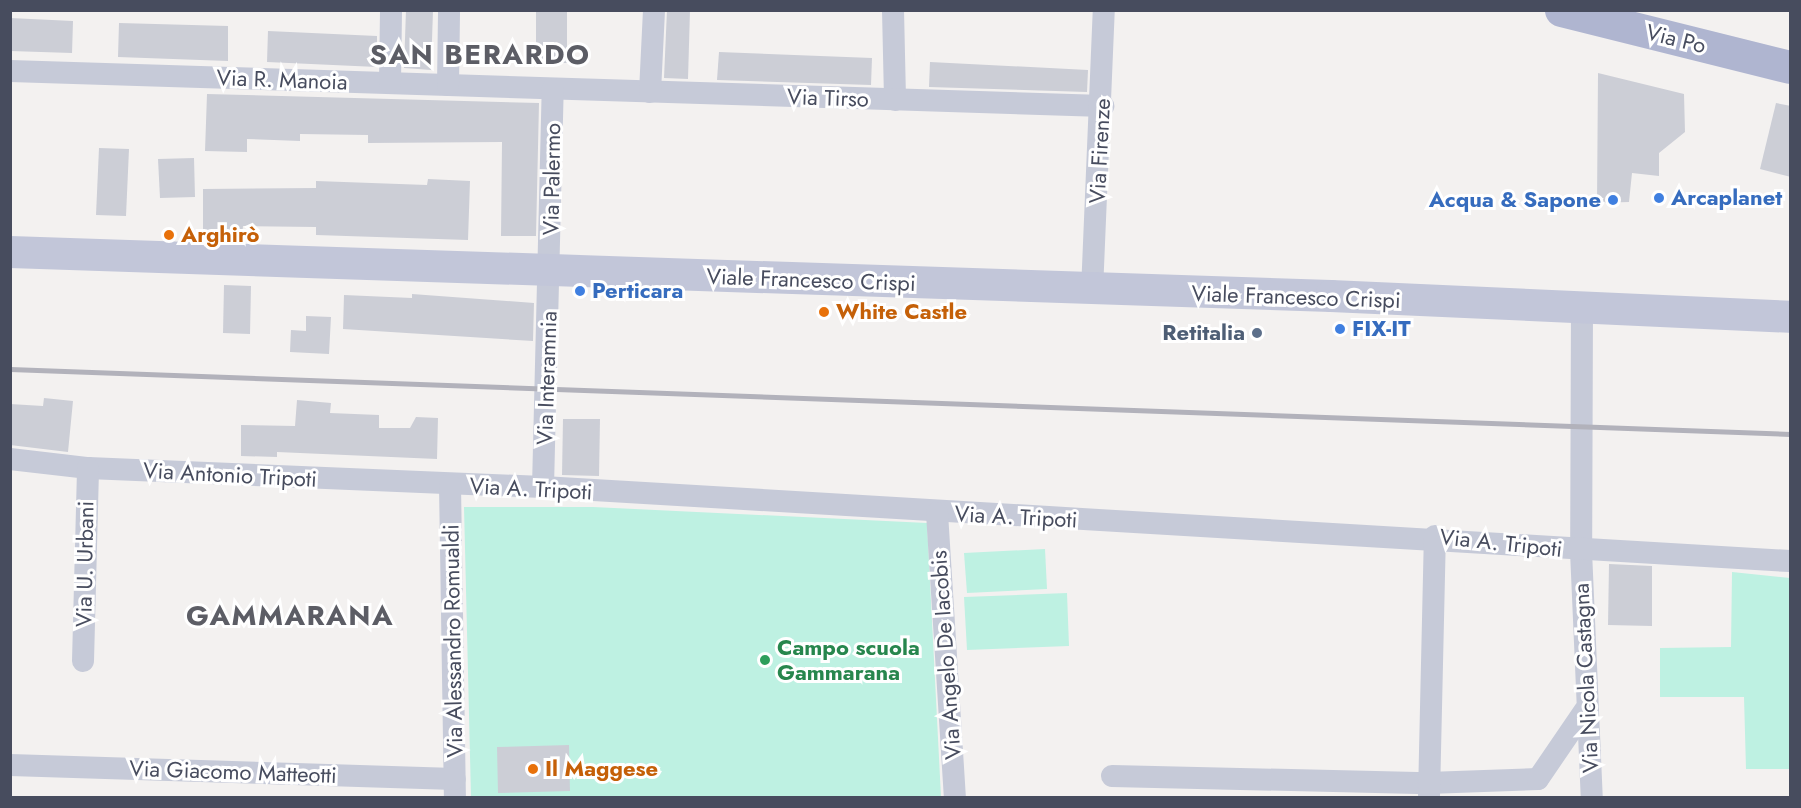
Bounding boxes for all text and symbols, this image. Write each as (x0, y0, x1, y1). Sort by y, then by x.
street label: Via Po (1643, 19, 1709, 59)
district label: SAN BERARDO (369, 38, 591, 72)
street label: Via R. Manoia (216, 65, 348, 95)
street label: Via Tirso (787, 83, 869, 113)
street label: Via Firenze (1084, 98, 1116, 204)
street label: Via Palermo (538, 123, 566, 235)
place label: Arcaplanet (1671, 185, 1782, 211)
place label: Acqua & Sapone (1429, 187, 1601, 213)
marker: Arcaplanet (1652, 191, 1666, 205)
marker: Acqua & Sapone (1606, 193, 1620, 207)
place label: Arghirò (181, 222, 260, 248)
marker: Arghirò (162, 228, 176, 242)
street label: Viale Francesco Crispi (706, 263, 916, 297)
place label: Perticara (592, 278, 683, 304)
street label: Viale Francesco Crispi (1191, 280, 1401, 314)
marker: Perticara (573, 284, 587, 298)
place label: White Castle (836, 299, 967, 325)
marker: White Castle (817, 305, 831, 319)
street label: Via Interamnia (531, 311, 563, 445)
place label: FIX-IT (1352, 316, 1411, 342)
place label: Retitalia (1162, 320, 1245, 346)
marker: FIX-IT (1333, 322, 1347, 336)
marker: Retitalia (1250, 326, 1264, 340)
street label: Via Antonio Tripoti (142, 457, 318, 493)
street label: Via A. Tripoti (469, 473, 593, 505)
street label: Via U. Urbani (71, 501, 99, 627)
street label: Via A. Tripoti (954, 501, 1078, 533)
street label: Via A. Tripoti (1438, 523, 1564, 563)
street label: Via Alessandro Romualdi (438, 524, 468, 758)
street label: Via Angelo De Iacobis (926, 550, 966, 760)
street label: Via Nicola Castagna (1568, 582, 1604, 774)
district label: GAMMARANA (186, 599, 394, 633)
place label: Campo scuola Gammarana (777, 634, 920, 686)
marker: Campo scuola Gammarana (758, 653, 772, 667)
street label: Via Giacomo Matteotti (129, 755, 337, 789)
place label: Il Maggese (545, 756, 658, 782)
marker: Il Maggese (526, 762, 540, 776)

